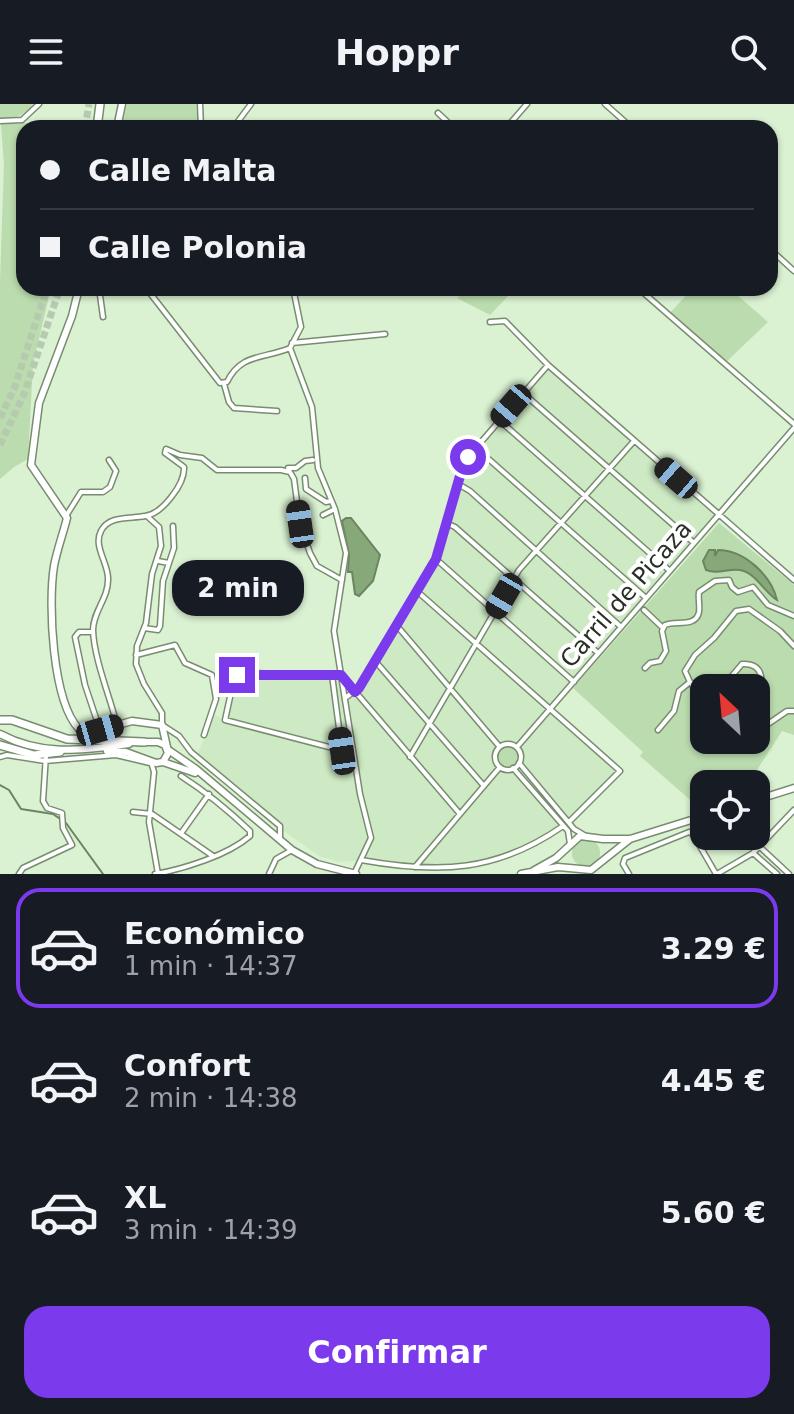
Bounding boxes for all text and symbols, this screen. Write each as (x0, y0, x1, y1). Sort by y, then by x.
icon: menu (24, 30, 68, 74)
icon: search (726, 30, 770, 74)
text: Hoppr (335, 32, 459, 73)
text: Calle Malta (88, 153, 277, 188)
text: Calle Polonia (88, 230, 307, 265)
car (486, 380, 536, 432)
route start (450, 439, 486, 475)
car (650, 453, 702, 503)
car (285, 499, 315, 549)
street label: Carril de Picaza (555, 515, 697, 673)
callout: 2 min (171, 559, 303, 615)
car (482, 569, 526, 623)
text: 2 min (197, 573, 279, 603)
route end (219, 657, 255, 693)
north arrow (690, 674, 770, 754)
map controls (690, 674, 770, 850)
car (74, 712, 126, 748)
car (327, 726, 357, 776)
button: locate (690, 770, 770, 850)
icon: car (28, 912, 100, 984)
text: Económico (124, 916, 305, 951)
text: 3.29 € (661, 931, 766, 966)
text: 1 min · 14:37 (124, 951, 298, 981)
icon: car (28, 1044, 100, 1116)
text: Confort (124, 1048, 251, 1083)
text: 4.45 € (661, 1063, 766, 1098)
text: 2 min · 14:38 (124, 1083, 298, 1113)
icon: car (28, 1176, 100, 1248)
text: XL (124, 1180, 166, 1215)
text: 5.60 € (661, 1195, 766, 1230)
text: 3 min · 14:39 (124, 1215, 298, 1245)
button: Confirmar (24, 1306, 770, 1398)

